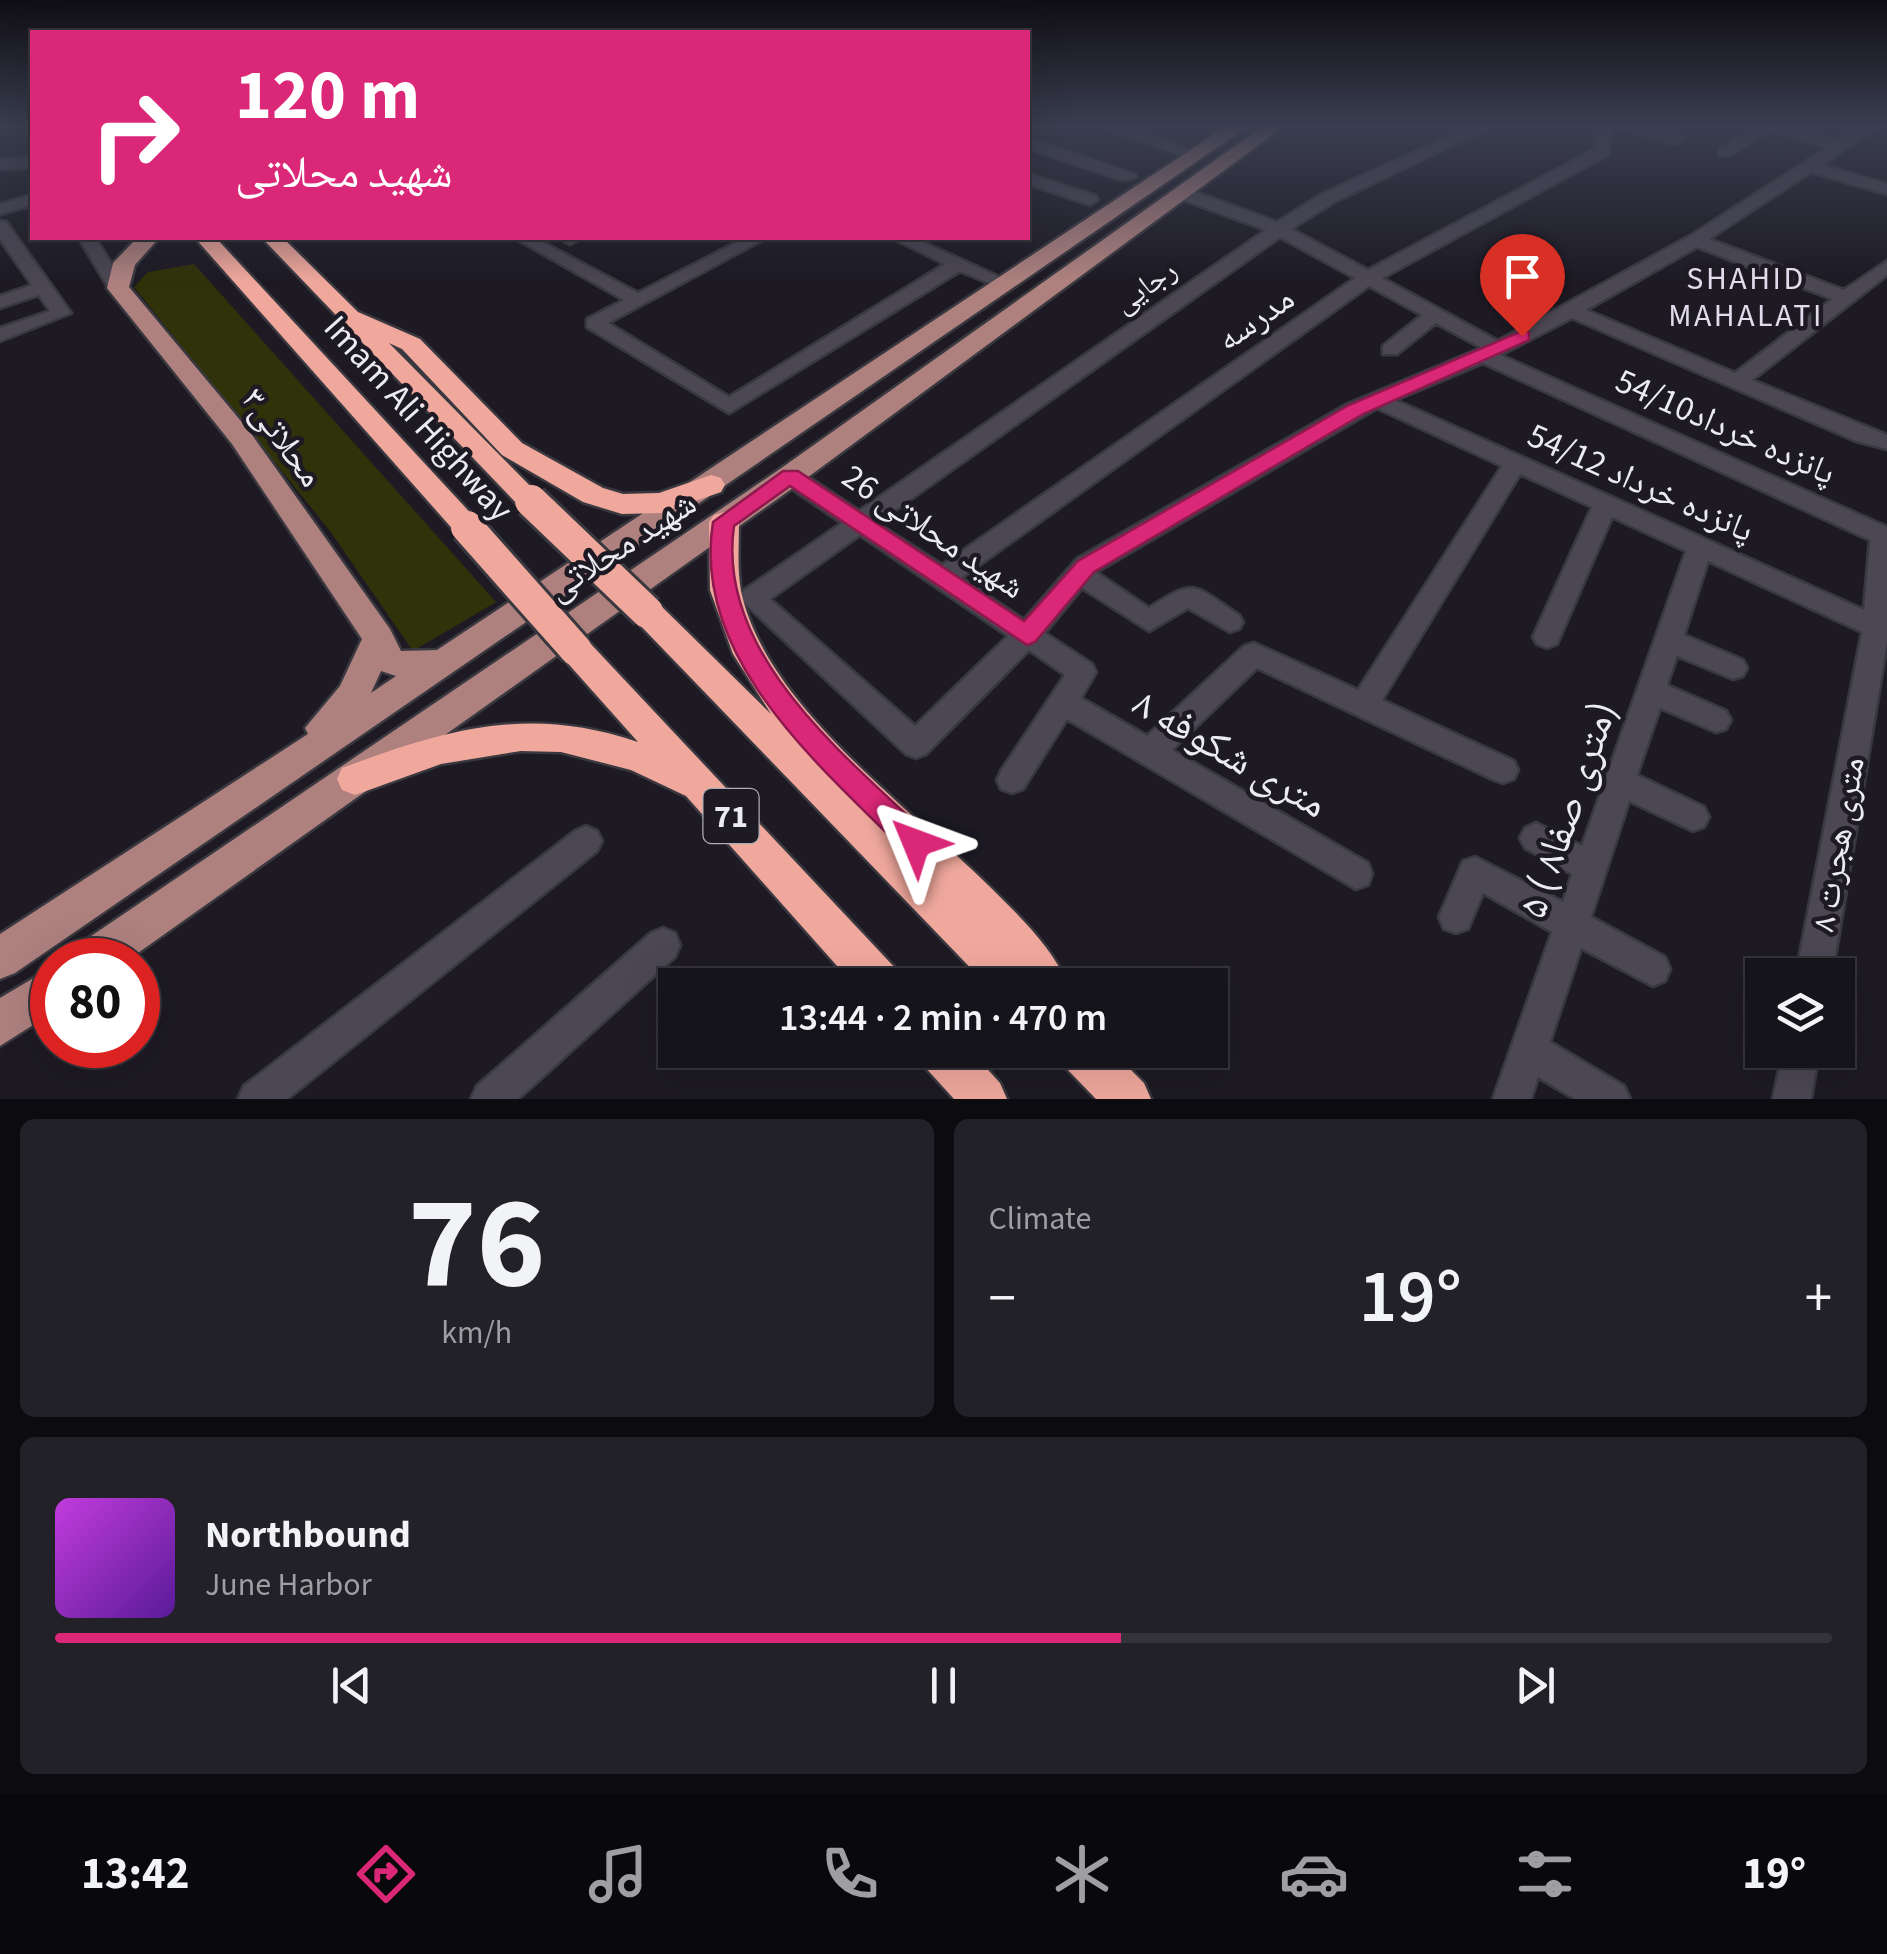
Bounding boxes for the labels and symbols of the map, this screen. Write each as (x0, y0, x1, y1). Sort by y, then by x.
pin (1480, 234, 1565, 337)
street label: رجایی (1105, 249, 1186, 324)
district label: SHAHID MAHALATI (1668, 256, 1824, 339)
street label: مدرسه (1206, 274, 1305, 364)
street label: Imam Ali Highway (312, 304, 525, 533)
street label: پانزده خرداد54/10 (1608, 356, 1844, 498)
street label: محلاتی۳ (229, 377, 335, 498)
street label: پانزده خرداد 54/12 (1519, 411, 1762, 555)
street label: شهید محلاتی 26 (832, 452, 1035, 612)
street label: شهید محلاتی (537, 479, 706, 613)
street label: ۸ متری شکوفه (1121, 674, 1339, 834)
street label: ۵ ( ۸متری صفا) (1503, 693, 1633, 926)
street label: ۸ متری هجرت (1798, 753, 1878, 935)
road number: 71 (704, 789, 758, 843)
position arrow (864, 791, 968, 895)
speed limit sign: 80 (30, 938, 160, 1068)

